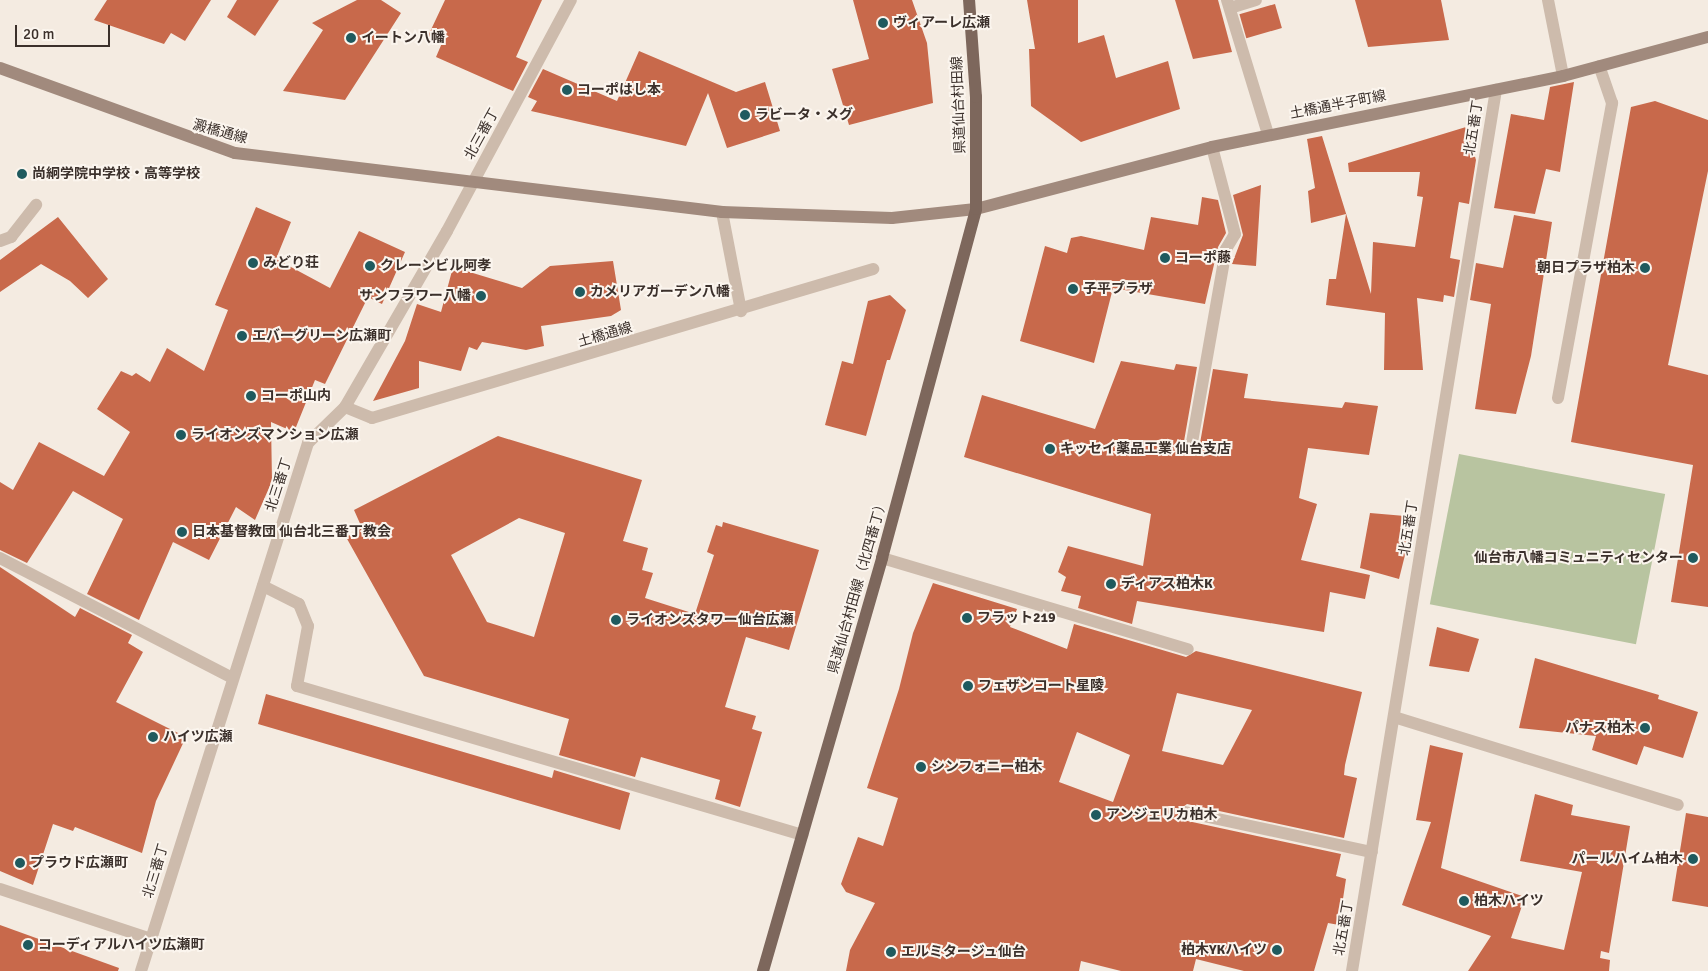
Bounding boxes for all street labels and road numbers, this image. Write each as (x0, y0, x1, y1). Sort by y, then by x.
street label: 県道仙台村田線 (949, 56, 969, 154)
street label: 土橋通半子町線 (1288, 87, 1388, 123)
street label: 北五番丁 (1461, 99, 1487, 157)
street label: 北三番丁 (461, 105, 503, 163)
street label: 澱橋通線 (191, 117, 249, 147)
street label: 土橋通線 (576, 319, 634, 351)
street label: 北三番丁 (262, 456, 296, 514)
street label: 県道仙台村田線（北四番丁） (825, 496, 891, 676)
street label: 北五番丁 (1396, 499, 1422, 557)
street label: 北三番丁 (140, 842, 172, 900)
street label: 北五番丁 (1331, 899, 1357, 957)

